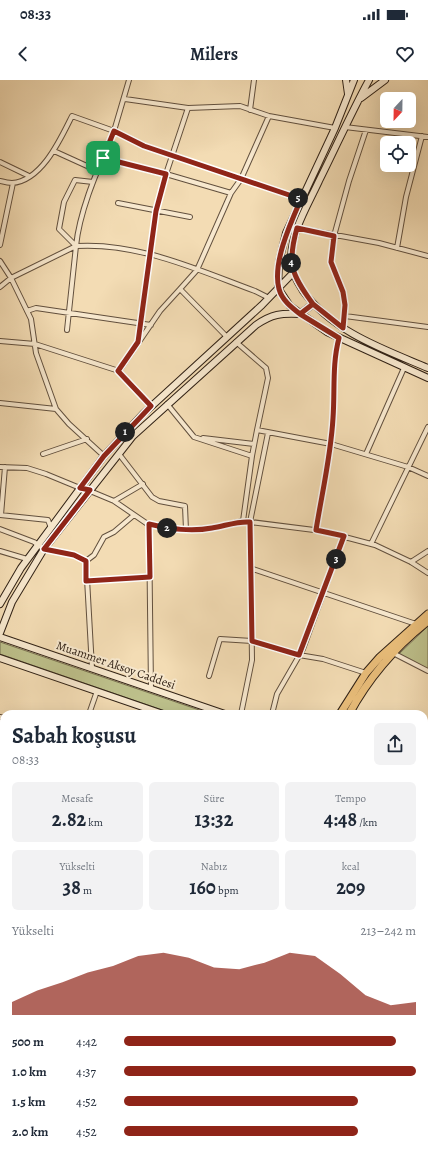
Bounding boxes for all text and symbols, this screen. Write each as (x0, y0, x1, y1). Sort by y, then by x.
text: 08:33 (20, 4, 51, 24)
text: Milers (190, 42, 238, 66)
icon: back (12, 43, 34, 65)
icon: heart (394, 43, 416, 65)
north arrow (380, 92, 416, 128)
map controls (380, 92, 416, 172)
button: locate (380, 136, 416, 172)
pin (86, 141, 120, 175)
icon: arrive (92, 147, 114, 169)
pin: 5 (288, 188, 308, 208)
text: 5 (296, 190, 300, 205)
pin: 4 (281, 253, 301, 273)
text: 4 (288, 255, 294, 270)
pin: 1 (115, 422, 135, 442)
text: 1 (123, 424, 127, 439)
pin: 2 (157, 518, 177, 538)
text: 2 (164, 520, 170, 535)
pin: 3 (326, 549, 346, 569)
text: 3 (334, 551, 338, 566)
street label: Muammer Aksoy Caddesi (54, 637, 178, 693)
text: Sabah koşusu (12, 721, 136, 751)
button: share (374, 723, 416, 765)
text: 08:33 (12, 751, 39, 768)
text: Mesafe (61, 791, 93, 806)
text: Süre (204, 791, 224, 806)
text: Tempo (335, 791, 366, 806)
text: 2.82 (52, 806, 86, 833)
text: 13:32 (195, 806, 233, 833)
text: 4:48 (324, 806, 357, 833)
text: km (86, 815, 103, 830)
text: /km (357, 815, 377, 830)
text: Yükselti (59, 859, 95, 874)
text: Nabız (201, 859, 227, 874)
text: kcal (342, 859, 359, 874)
text: 38 (63, 874, 81, 901)
text: 160 (189, 874, 216, 901)
text: 209 (336, 874, 365, 901)
text: m (81, 883, 92, 898)
text: bpm (216, 883, 239, 898)
text: Yükselti (12, 922, 54, 939)
text: 213–242 m (360, 922, 416, 939)
text: 500 m (12, 1033, 44, 1050)
text: 4:42 (76, 1033, 97, 1050)
text: 1.0 km (12, 1063, 47, 1080)
text: 4:37 (76, 1063, 96, 1080)
text: 1.5 km (12, 1093, 46, 1110)
text: 4:52 (76, 1093, 97, 1110)
text: 2.0 km (12, 1123, 48, 1140)
text: 4:52 (76, 1123, 97, 1140)

